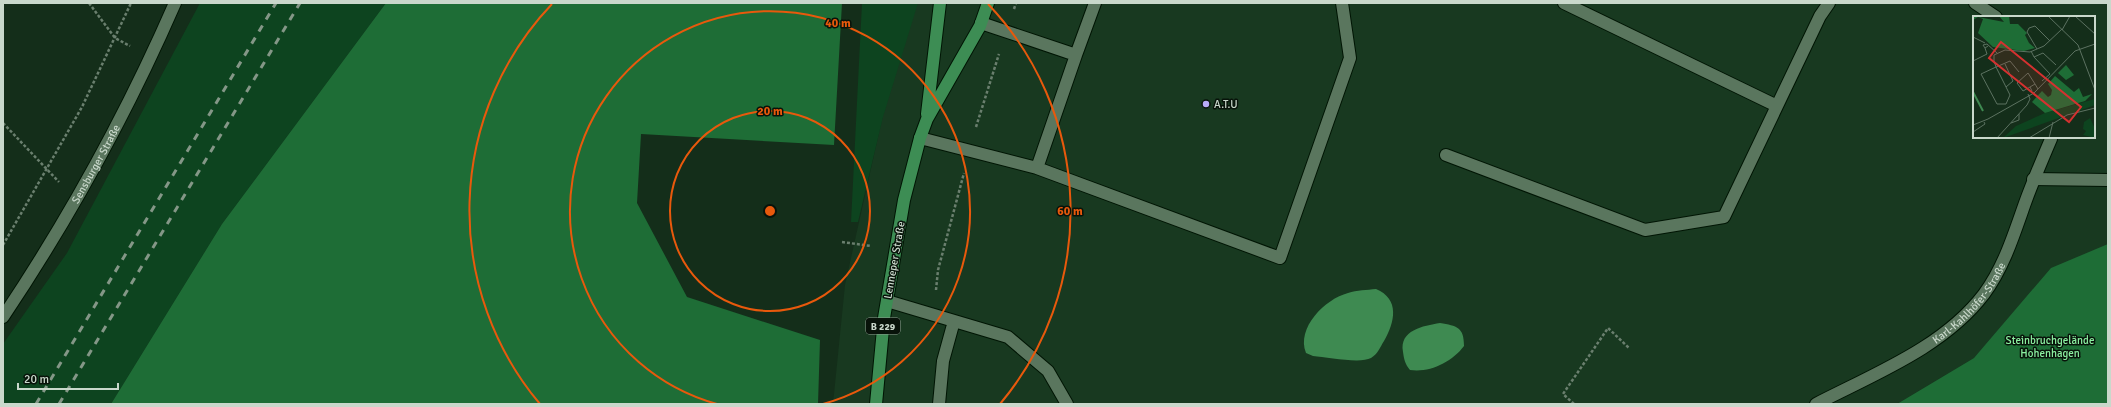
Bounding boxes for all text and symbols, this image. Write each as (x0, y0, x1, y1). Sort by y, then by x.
text: 40 m (825, 16, 851, 31)
inset map (1973, 16, 2095, 138)
place label: A.T.U (1214, 98, 1238, 111)
marker: A.T.U (1201, 99, 1211, 109)
text: 20 m (757, 104, 783, 119)
street label: Sensburger Straße (69, 122, 123, 206)
centre of rings (763, 204, 777, 218)
text: 60 m (1057, 204, 1083, 219)
street label: Lenneper Straße (881, 220, 908, 300)
street label: Karl-Kahlhöfer-Straße (1930, 260, 2008, 347)
road number: B 229 (866, 318, 900, 334)
park label: Steinbruchgelände Hohenhagen (2006, 334, 2094, 360)
scale bar (18, 365, 118, 391)
text: 20 m (24, 372, 49, 387)

